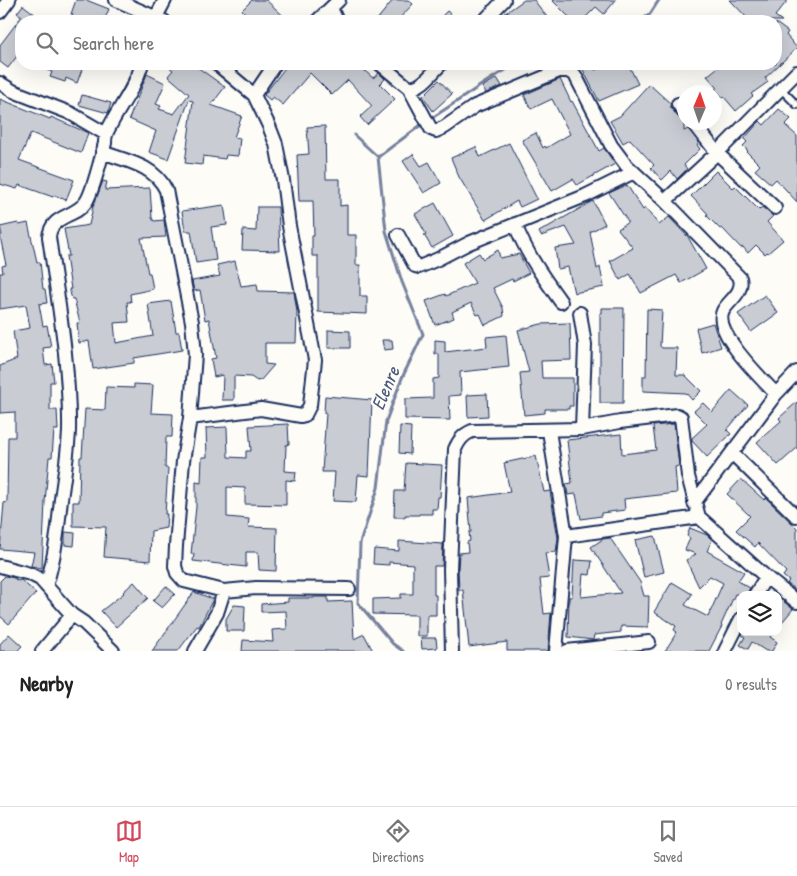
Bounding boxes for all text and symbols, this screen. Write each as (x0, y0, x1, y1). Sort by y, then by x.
search box (15, 15, 782, 70)
icon: search (33, 29, 61, 57)
text: Search here (73, 30, 154, 56)
north arrow (677, 85, 722, 130)
water label: Elenre (364, 361, 406, 414)
map controls (737, 591, 782, 636)
button: layers (737, 591, 782, 636)
text: Nearby (20, 669, 73, 698)
text: 0 results (725, 673, 777, 695)
tab: Map (115, 817, 143, 866)
tab: Directions (372, 817, 424, 866)
tab: Saved (654, 817, 682, 866)

